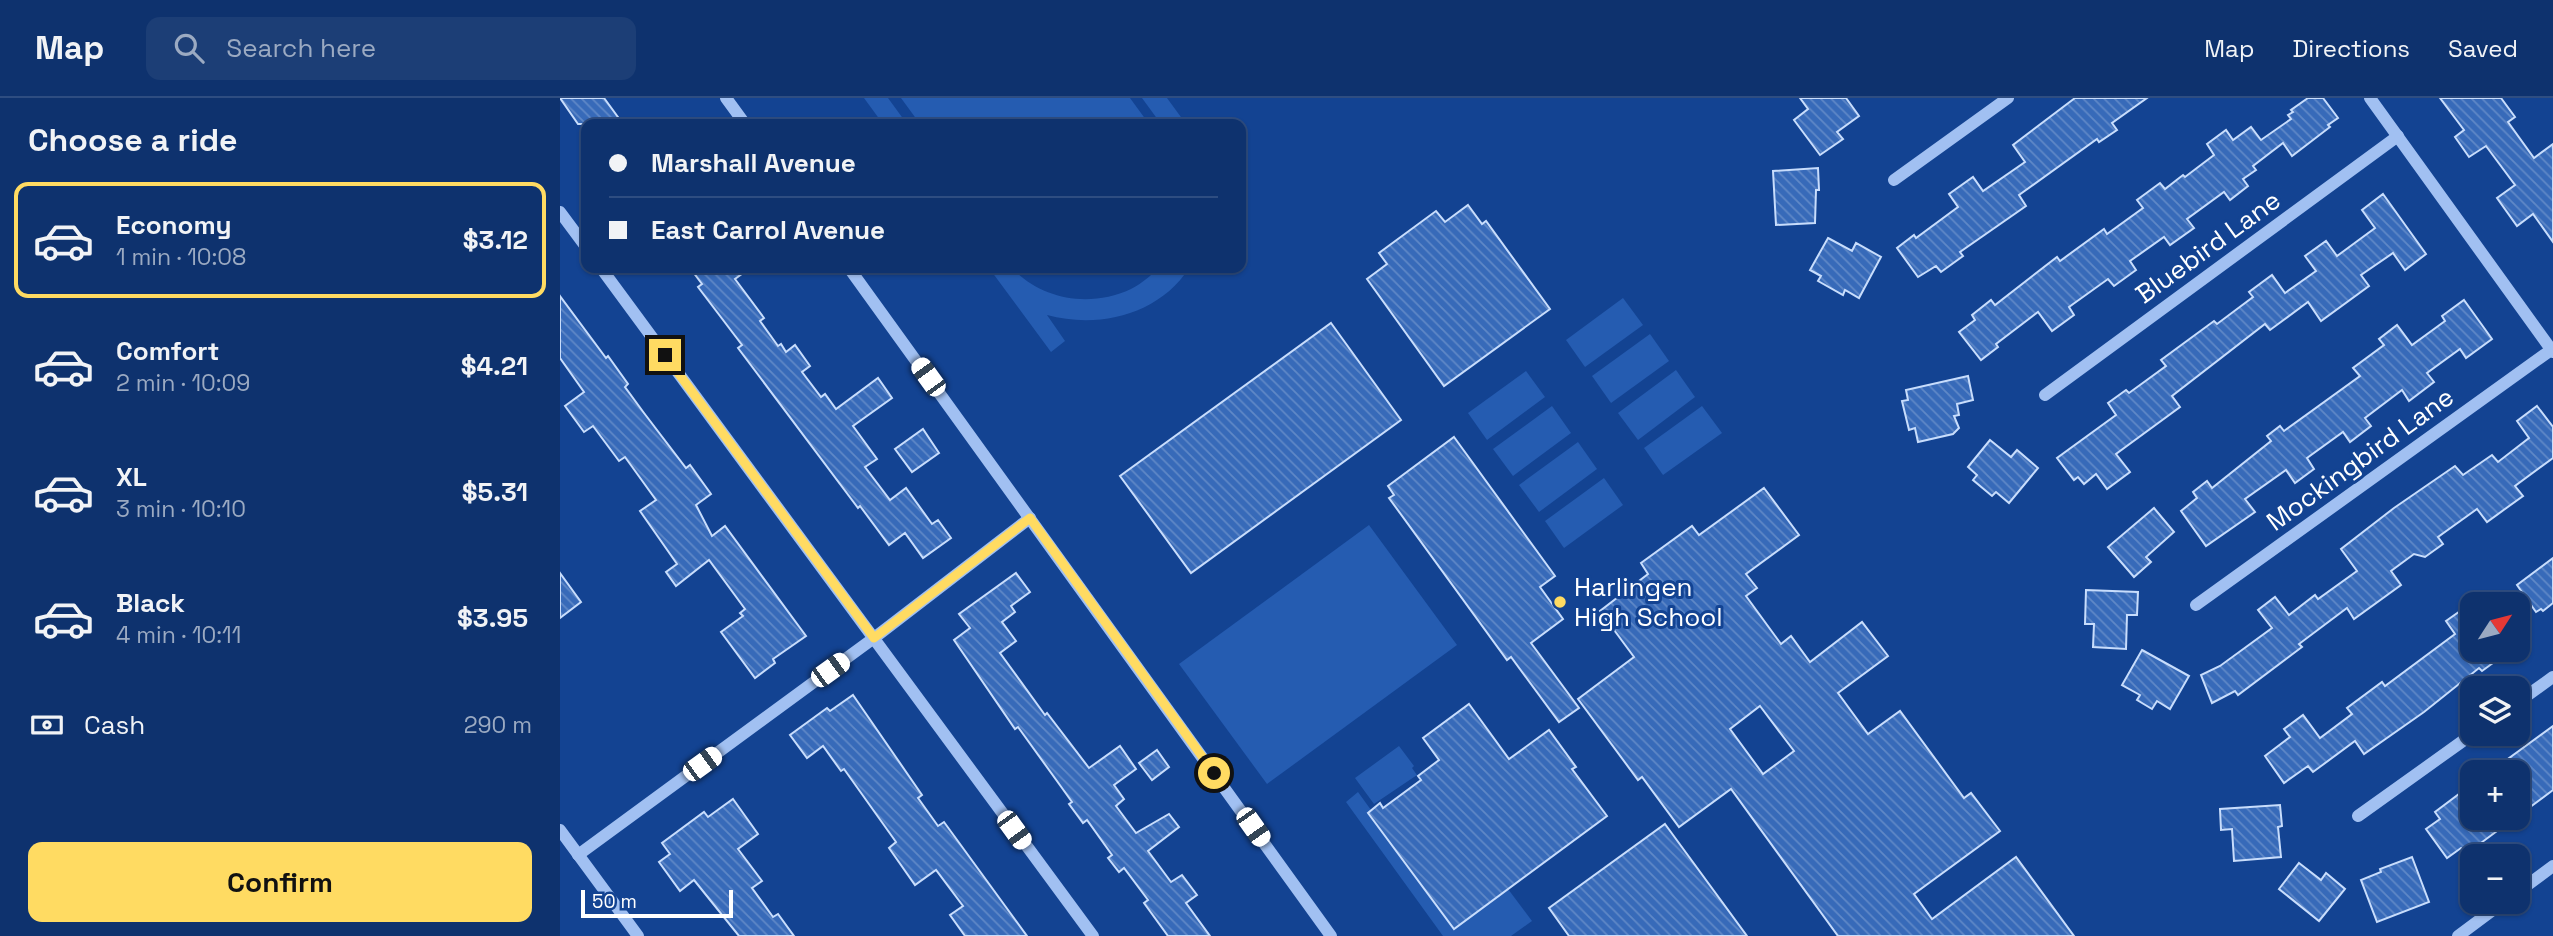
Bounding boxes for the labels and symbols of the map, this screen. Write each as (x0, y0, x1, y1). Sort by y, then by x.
street label: Bluebird Lane (2129, 183, 2287, 311)
route end (649, 339, 681, 371)
car (908, 354, 949, 400)
street label: Mockingbird Lane (2260, 380, 2460, 538)
place label: Harlingen High School (1574, 570, 1723, 634)
north arrow (2460, 592, 2530, 662)
marker: Harlingen High School (1552, 594, 1568, 610)
car (807, 649, 854, 691)
car (679, 743, 726, 785)
route start (1198, 757, 1230, 789)
car (1233, 804, 1274, 850)
car (994, 807, 1035, 853)
scale bar (581, 887, 733, 919)

